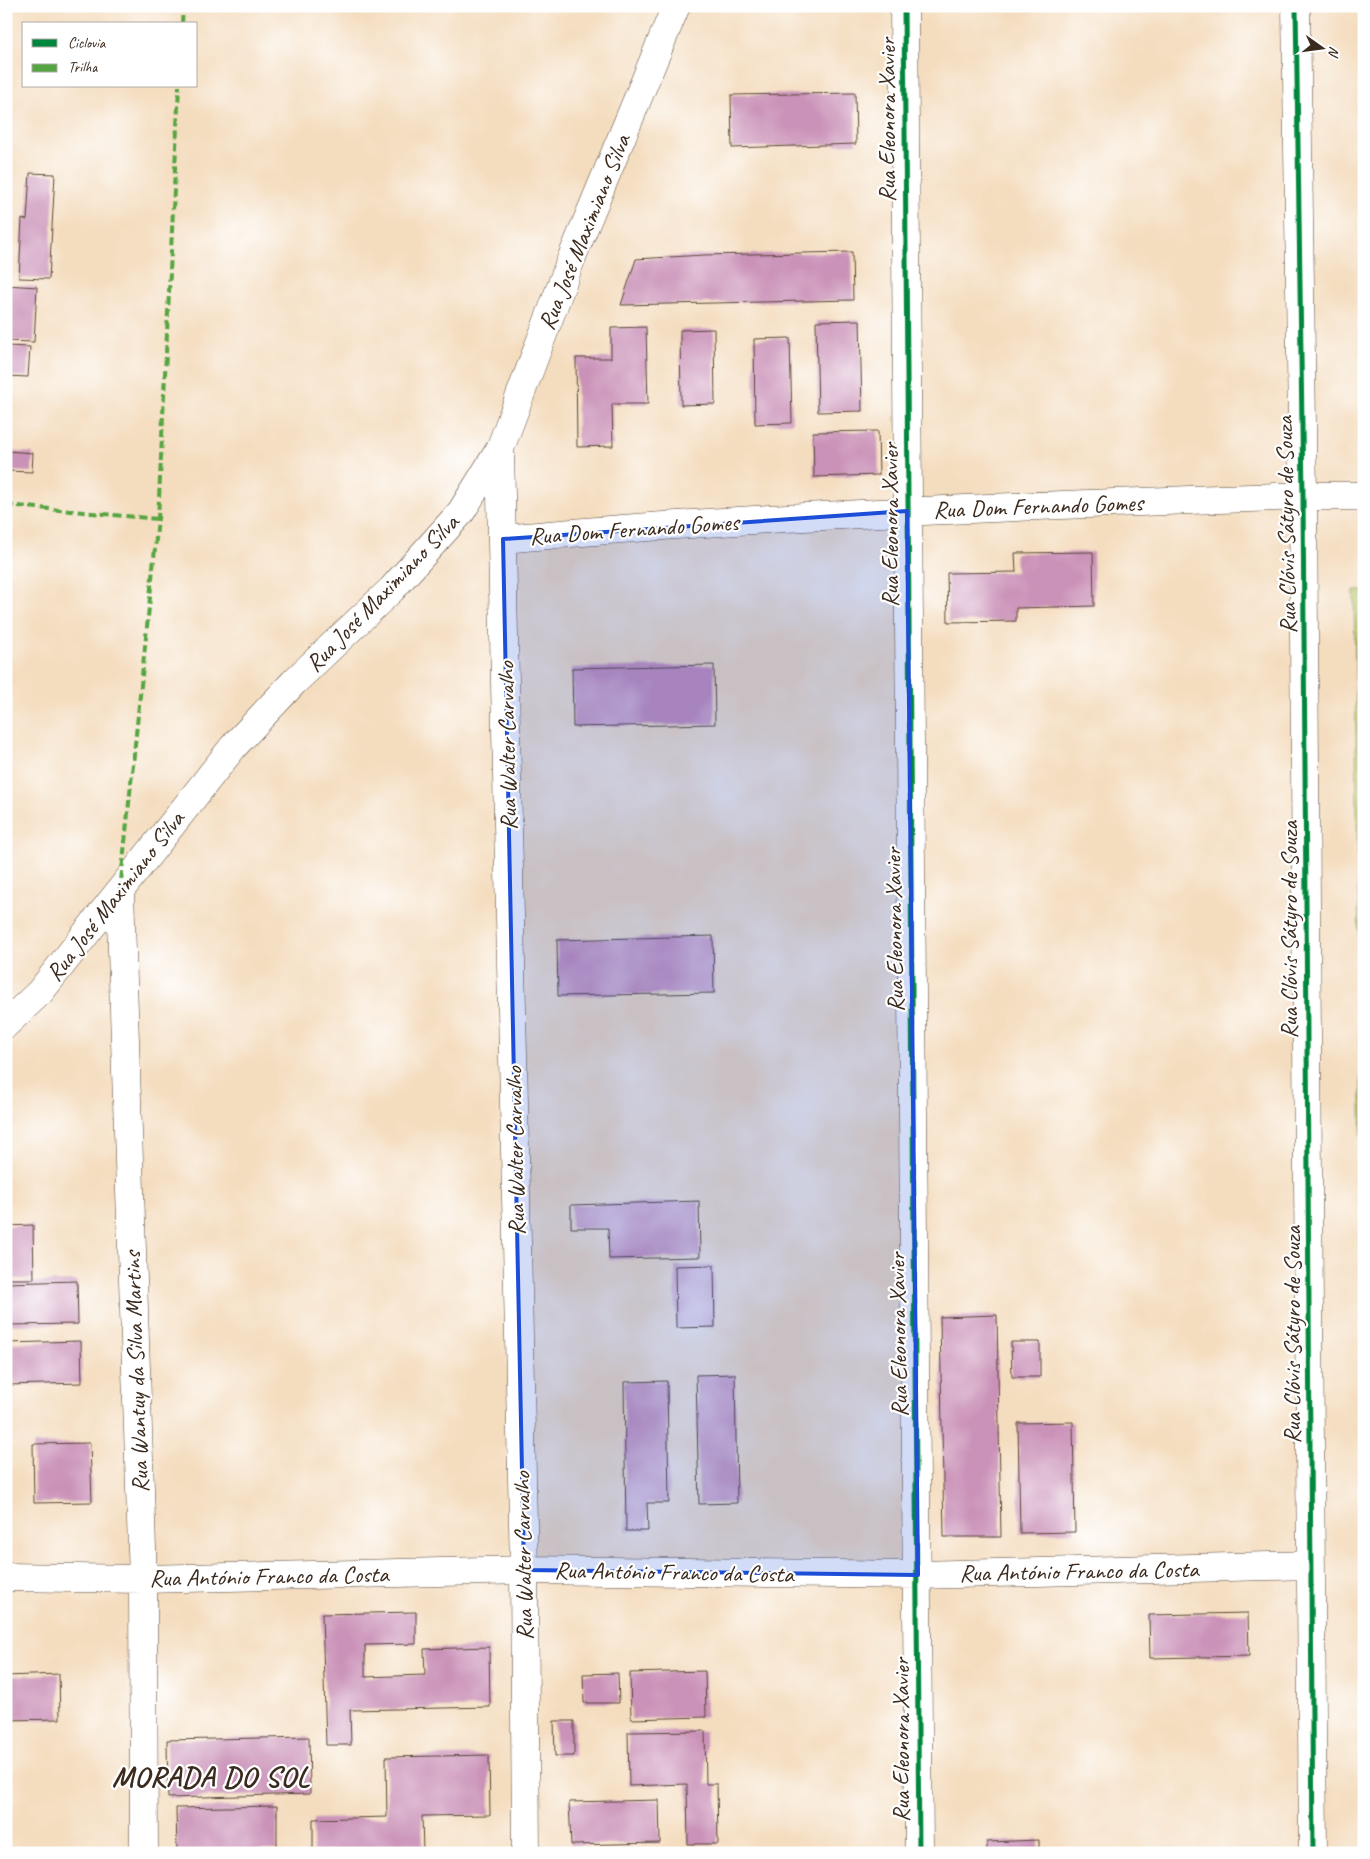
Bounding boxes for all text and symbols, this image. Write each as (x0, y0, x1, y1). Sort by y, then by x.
legend (22, 22, 198, 88)
north arrow (1298, 22, 1348, 72)
text: Ciclovia (68, 34, 107, 53)
street label: Rua Eleonora Xavier (872, 35, 902, 202)
text: N (1324, 45, 1343, 60)
text: Trilha (68, 58, 98, 77)
street label: Rua José Maximiano Silva (531, 129, 637, 334)
street label: Rua Clóvis Sátyro de Souza (1269, 415, 1303, 634)
street label: Rua Eleonora Xavier (875, 440, 905, 607)
street label: Rua Dom Fernando Gomes (933, 487, 1146, 525)
street label: Rua José Maximiano Silva (299, 507, 466, 678)
street label: Rua Dom Fernando Gomes (528, 507, 742, 551)
street label: Rua Walter Carvalho (491, 660, 523, 831)
street label: Rua José Maximiano Silva (39, 804, 192, 987)
street label: Rua Clóvis Sátyro de Souza (1274, 820, 1304, 1039)
street label: Rua Eleonora Xavier (878, 845, 910, 1013)
street label: Rua Walter Carvalho (499, 1065, 531, 1236)
street label: Rua Clóvis Sátyro de Souza (1277, 1225, 1307, 1444)
street label: Rua Wantuy da Silva Martins (117, 1248, 155, 1493)
street label: Rua Eleonora Xavier (882, 1250, 914, 1418)
street label: Rua Walter Carvalho (507, 1470, 539, 1641)
street label: Rua António Franco da Costa (959, 1554, 1200, 1588)
street label: Rua António Franco da Costa (554, 1555, 795, 1589)
street label: Rua António Franco da Costa (149, 1559, 390, 1593)
street label: Rua Eleonora Xavier (886, 1655, 916, 1822)
district label: MORADA DO SOL (112, 1758, 311, 1795)

